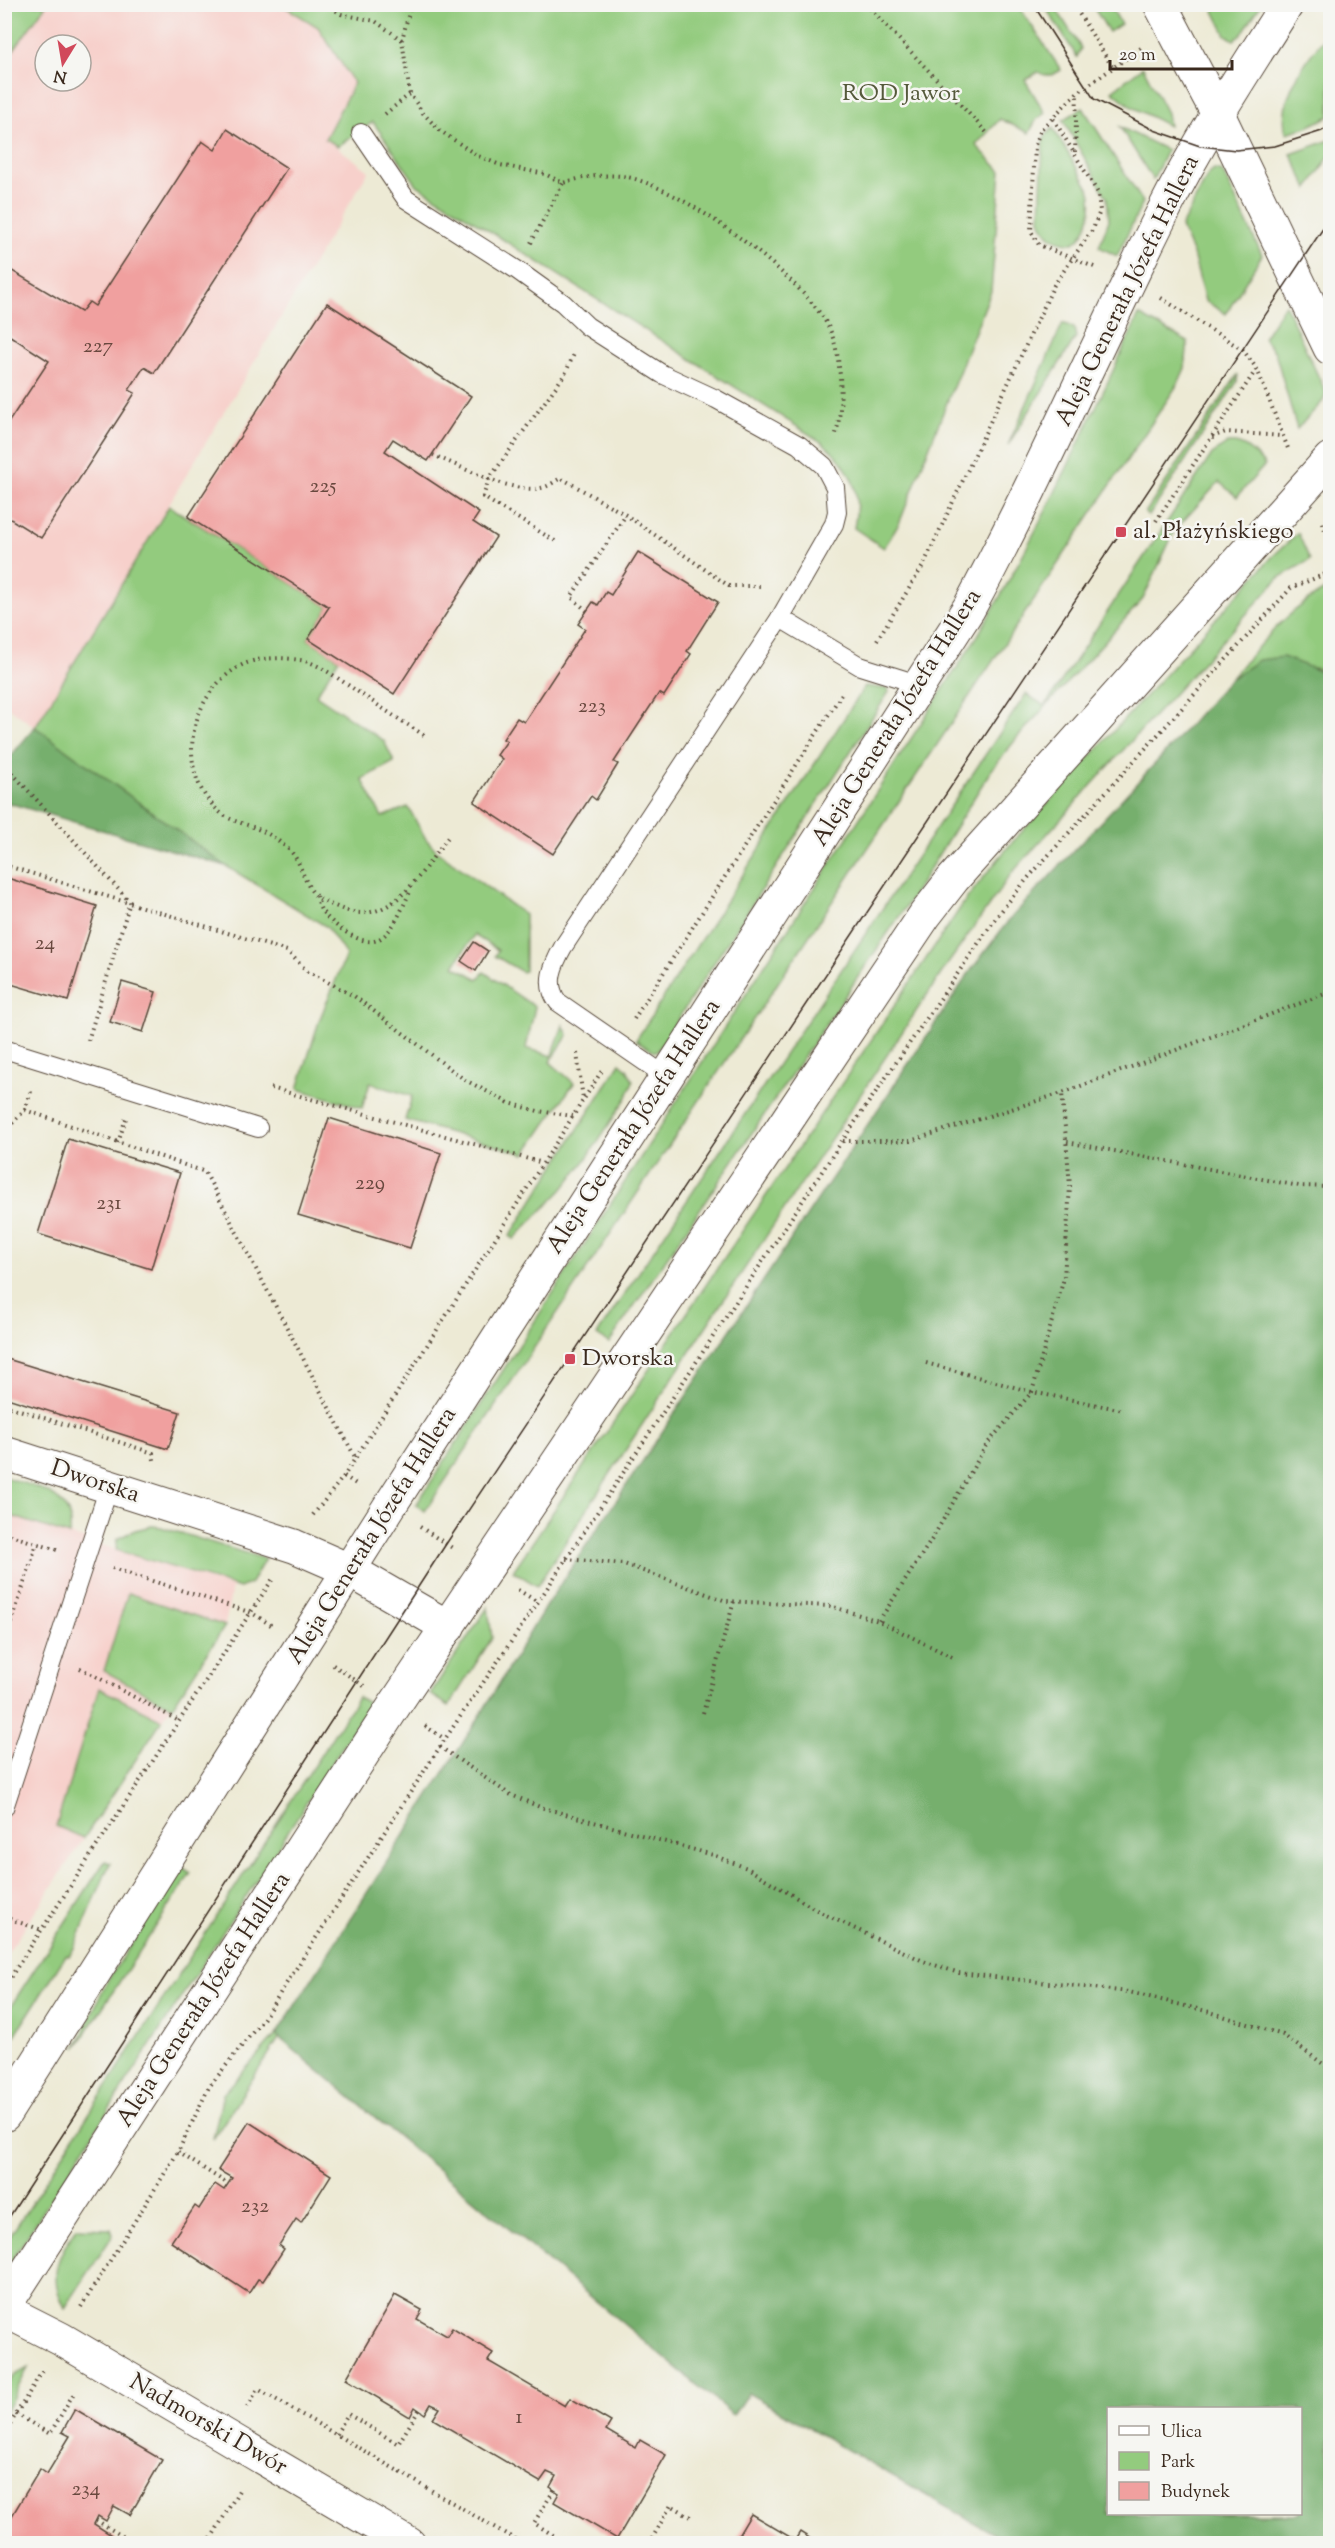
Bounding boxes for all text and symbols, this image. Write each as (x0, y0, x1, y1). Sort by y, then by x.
north arrow (33, 33, 93, 93)
scale bar (1110, 33, 1232, 71)
text: 20 m (1119, 43, 1156, 69)
text: N (52, 63, 69, 88)
park label: ROD Jawor (842, 77, 960, 111)
street label: Aleja Generała Józefa Hallera (1047, 150, 1209, 432)
house number: 227 (83, 332, 114, 362)
house number: 225 (310, 472, 336, 502)
place label: al. Płażyńskiego (1133, 515, 1294, 549)
marker: al. Płażyńskiego (1114, 525, 1128, 539)
street label: Aleja Generała Józefa Hallera (804, 583, 990, 853)
house number: 223 (578, 692, 606, 722)
house number: 24 (35, 929, 55, 959)
street label: Aleja Generała Józefa Hallera (539, 993, 729, 1261)
house number: 229 (355, 1169, 385, 1199)
house number: 231 (96, 1189, 122, 1219)
place label: Dworska (582, 1342, 674, 1376)
marker: Dworska (563, 1352, 577, 1366)
street label: Aleja Generała Józefa Hallera (279, 1401, 465, 1671)
street label: Dworska (46, 1452, 144, 1512)
street label: Aleja Generała Józefa Hallera (109, 1866, 299, 2134)
house number: 232 (241, 2192, 269, 2222)
street label: Nadmorski Dwór (122, 2366, 294, 2484)
house number: 1 (515, 2403, 523, 2433)
legend (1107, 2407, 1302, 2515)
text: Ulica (1161, 2420, 1202, 2446)
text: Park (1161, 2450, 1196, 2476)
house number: 234 (72, 2475, 100, 2505)
text: Budynek (1161, 2480, 1230, 2506)

